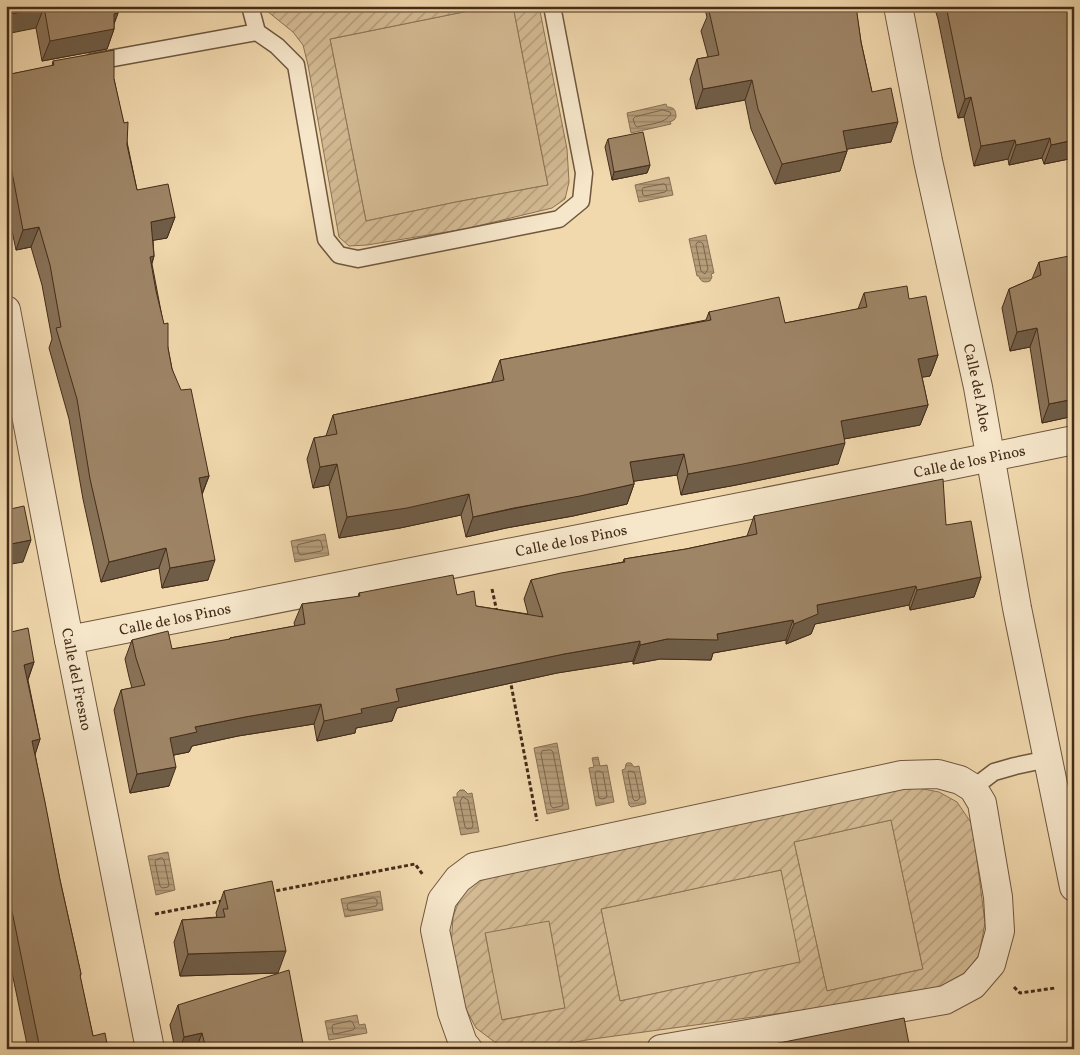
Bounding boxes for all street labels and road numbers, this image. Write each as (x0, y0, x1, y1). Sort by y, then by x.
street label: Calle del Aloe (957, 342, 995, 434)
street label: Calle de los Pinos (912, 441, 1027, 484)
street label: Calle de los Pinos (514, 521, 629, 563)
street label: Calle de los Pinos (117, 599, 233, 642)
street label: Calle del Fresno (55, 626, 96, 733)

